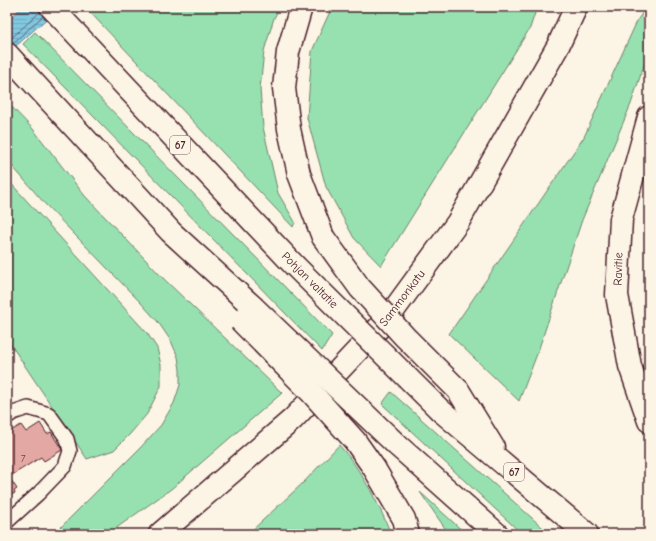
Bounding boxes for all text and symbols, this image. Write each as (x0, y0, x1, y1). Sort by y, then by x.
road number: 67 (170, 136, 190, 154)
street label: Pohjan valtatie (279, 249, 341, 311)
street label: Ravitie (610, 252, 626, 286)
street label: Sammonkatu (376, 267, 428, 329)
house number: 7 (21, 453, 26, 465)
road number: 67 (504, 463, 524, 481)

